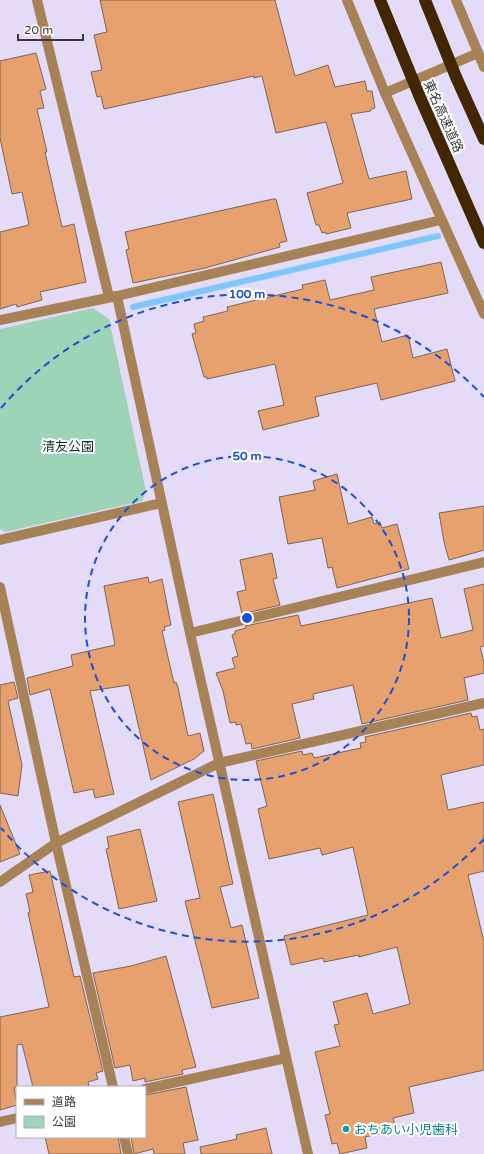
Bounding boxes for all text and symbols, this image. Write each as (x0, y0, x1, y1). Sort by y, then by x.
scale bar (18, 16, 83, 42)
text: 20 m (24, 23, 53, 37)
street label: 東名高速道路 (420, 78, 466, 155)
text: 100 m (229, 287, 265, 301)
park label: 清友公園 (42, 439, 94, 455)
text: 50 m (232, 449, 262, 463)
centre of rings (240, 611, 254, 625)
legend (16, 1086, 146, 1138)
text: 道路 (52, 1095, 76, 1109)
text: 公園 (52, 1115, 76, 1129)
place label: おちあい小児歯科 (354, 1122, 458, 1138)
marker: おちあい小児歯科 (341, 1124, 351, 1134)

